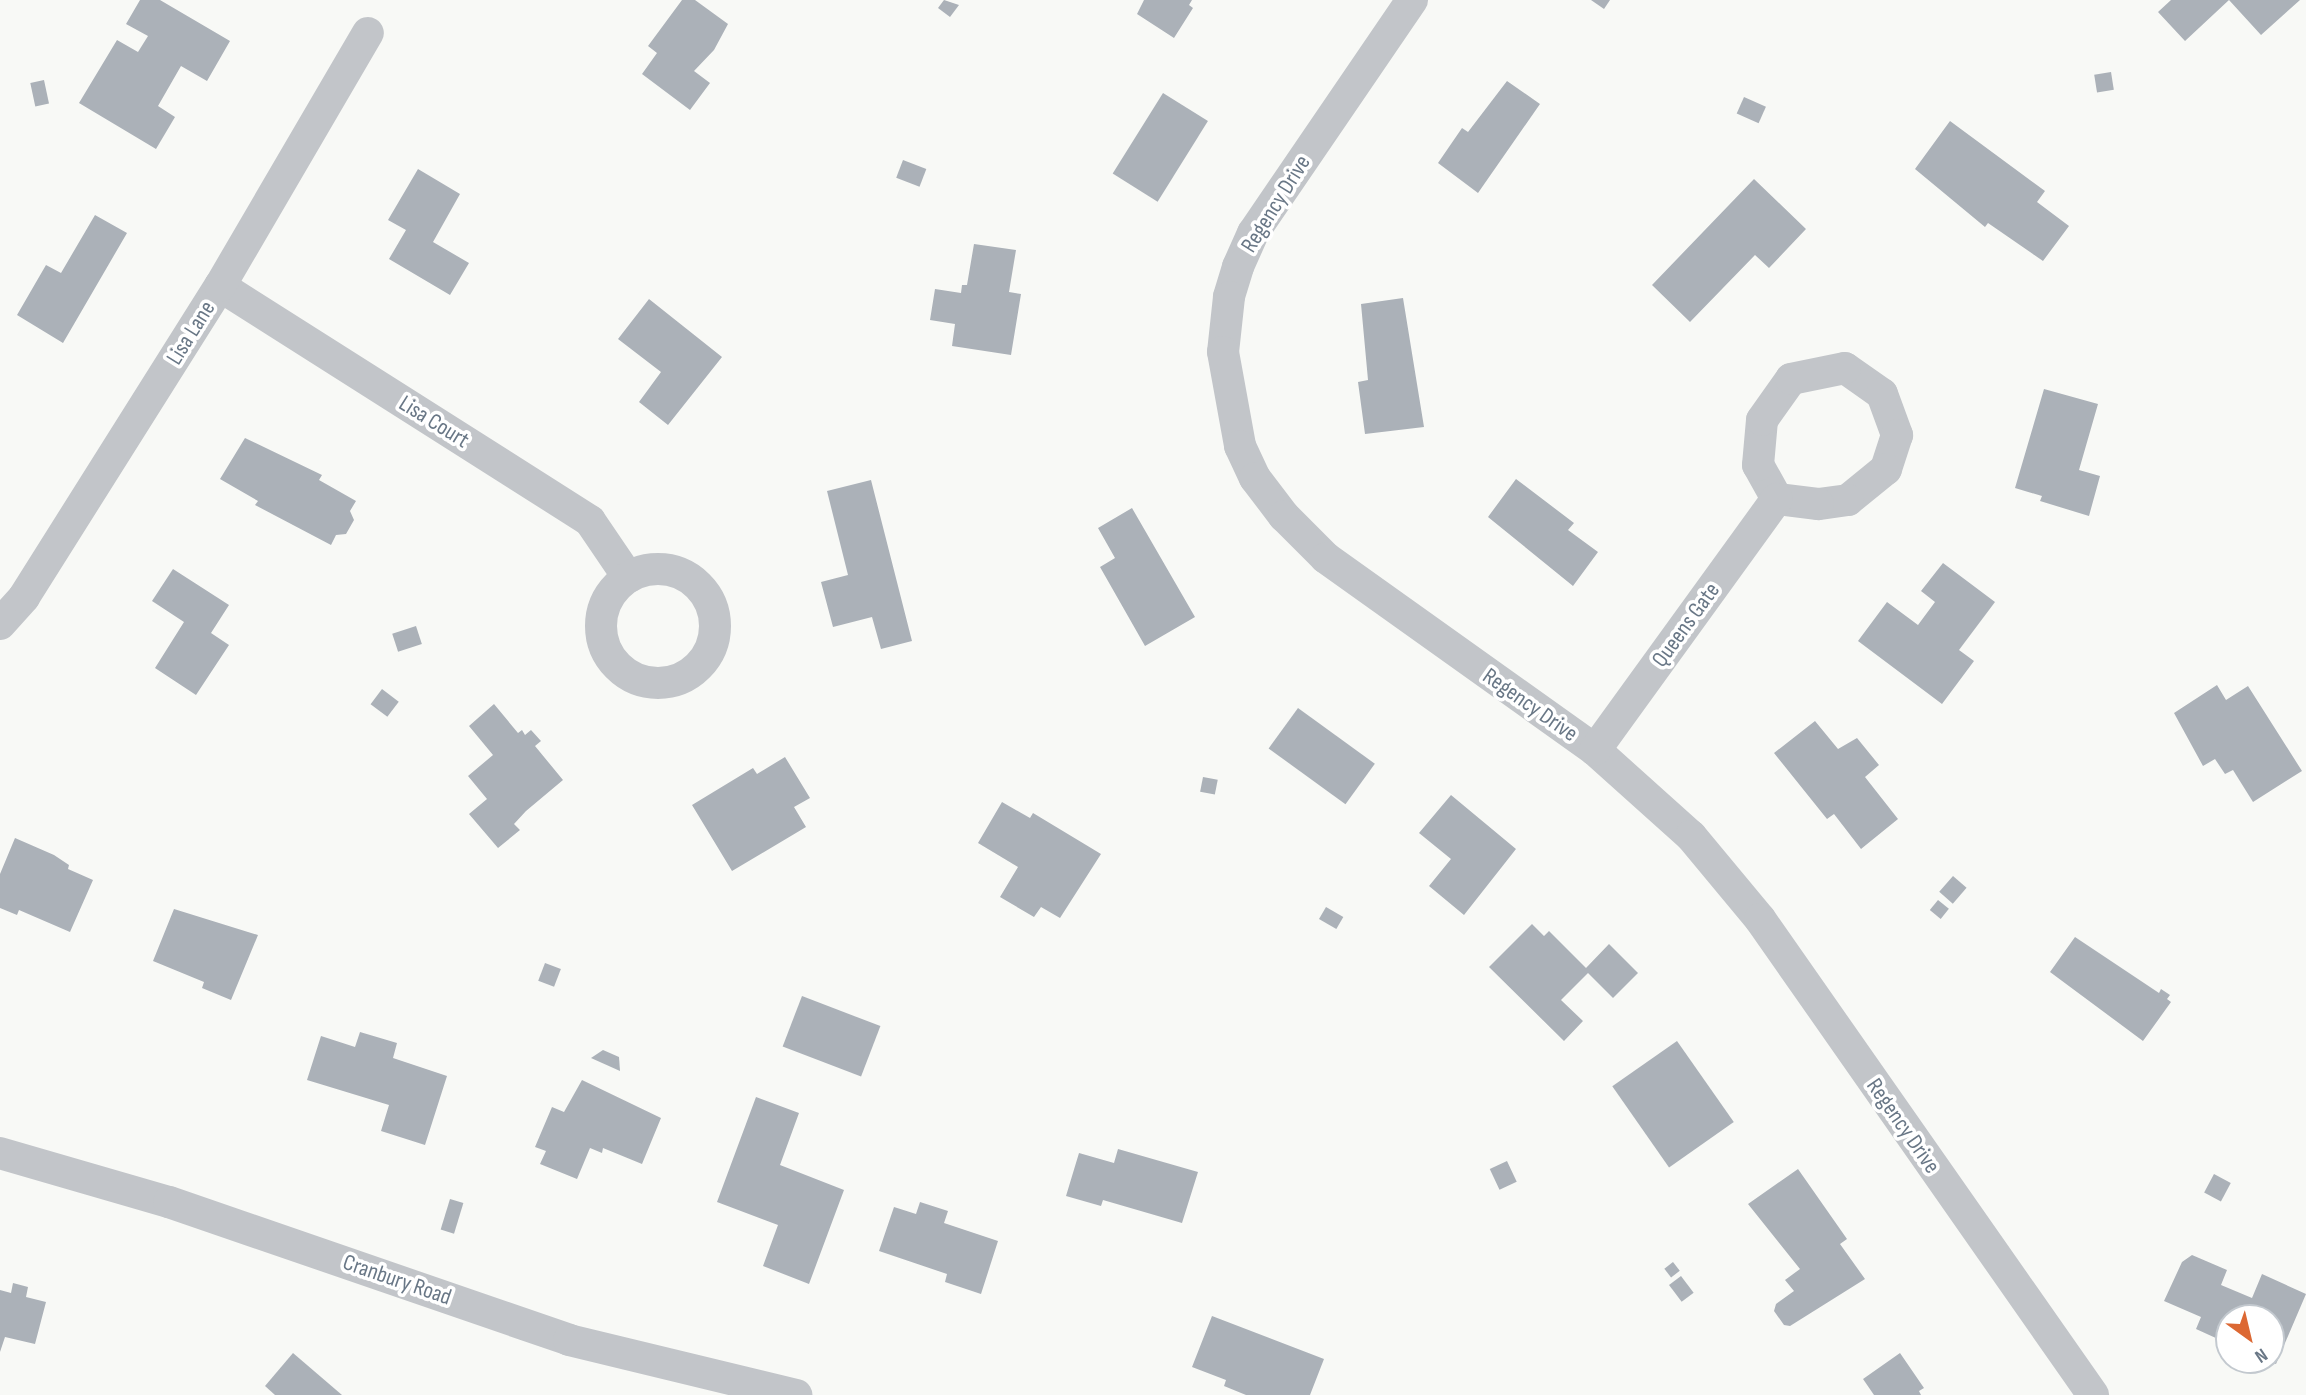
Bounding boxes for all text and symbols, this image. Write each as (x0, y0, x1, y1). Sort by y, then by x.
street label: Regency Drive (1235, 150, 1317, 258)
street label: Lisa Lane (161, 296, 221, 370)
street label: Lisa Court (394, 390, 474, 454)
street label: Queens Gate (1646, 577, 1726, 673)
street label: Regency Drive (1477, 662, 1583, 748)
street label: Regency Drive (1860, 1073, 1946, 1179)
street label: Cranbury Road (339, 1249, 455, 1311)
north arrow (2215, 1304, 2285, 1374)
text: N (2250, 1343, 2272, 1368)

